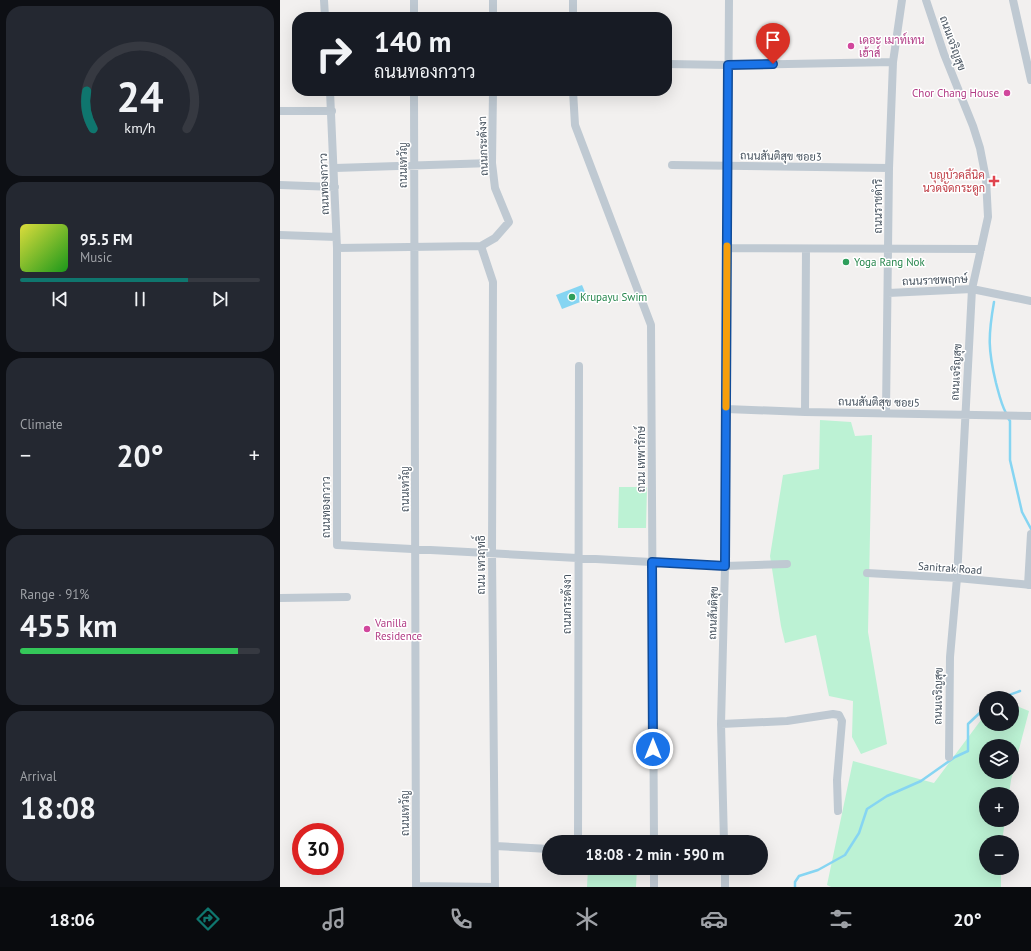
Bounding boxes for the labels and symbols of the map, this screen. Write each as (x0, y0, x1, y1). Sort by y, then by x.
street label: ถนนเจริญสุข (935, 14, 969, 73)
pin (756, 23, 790, 64)
place label: เดอะ เมาท์เทน เฮ้าส์ (859, 32, 925, 60)
marker: เดอะ เมาท์เทน เฮ้าส์ (846, 41, 856, 51)
place label: Chor Chang House (912, 86, 999, 100)
marker: Chor Chang House (1002, 88, 1012, 98)
street label: ถนนกระดังงา (475, 116, 491, 176)
street label: ถนนเทวัญ (396, 142, 410, 188)
street label: ถนนสันติสุข ซอย3 (740, 148, 822, 166)
street label: ถนนทองกวาว (316, 153, 332, 215)
place label: บุญบัวคลีนิค นวดจัดกระดูก (923, 167, 985, 196)
marker: บุญบัวคลีนิค นวดจัดกระดูก (988, 175, 1000, 187)
street label: ถนนราชดำริ (871, 179, 885, 233)
place label: Yoga Rang Nok (854, 255, 925, 269)
marker: Yoga Rang Nok (841, 257, 851, 267)
street label: ถนนราชพฤกษ์ (902, 271, 969, 288)
place label: Krupayu Swim (580, 290, 647, 304)
marker: Krupayu Swim (567, 292, 577, 302)
street label: ถนนเจริญสุข (948, 343, 966, 401)
street label: ถนนสันติสุข ซอย5 (838, 394, 920, 412)
street label: ถนน เทพารักษ์ (633, 425, 648, 492)
street label: ถนนเทวัญ (398, 466, 412, 512)
street label: ถนนทองกวาว (319, 476, 333, 538)
street label: ถนน เทวฤทธิ์ (470, 535, 488, 595)
street label: Sanitrak Road (917, 559, 983, 577)
street label: ถนนกระดังงา (560, 574, 574, 634)
street label: ถนนสันติสุข (705, 586, 723, 640)
place label: Vanilla Residence (374, 616, 422, 643)
marker: Vanilla Residence (362, 624, 372, 634)
street label: ถนนเจริญสุข (931, 667, 947, 725)
position arrow (632, 728, 674, 770)
street label: ถนนเทวัญ (398, 790, 412, 836)
speed limit sign: 30 (292, 823, 344, 875)

